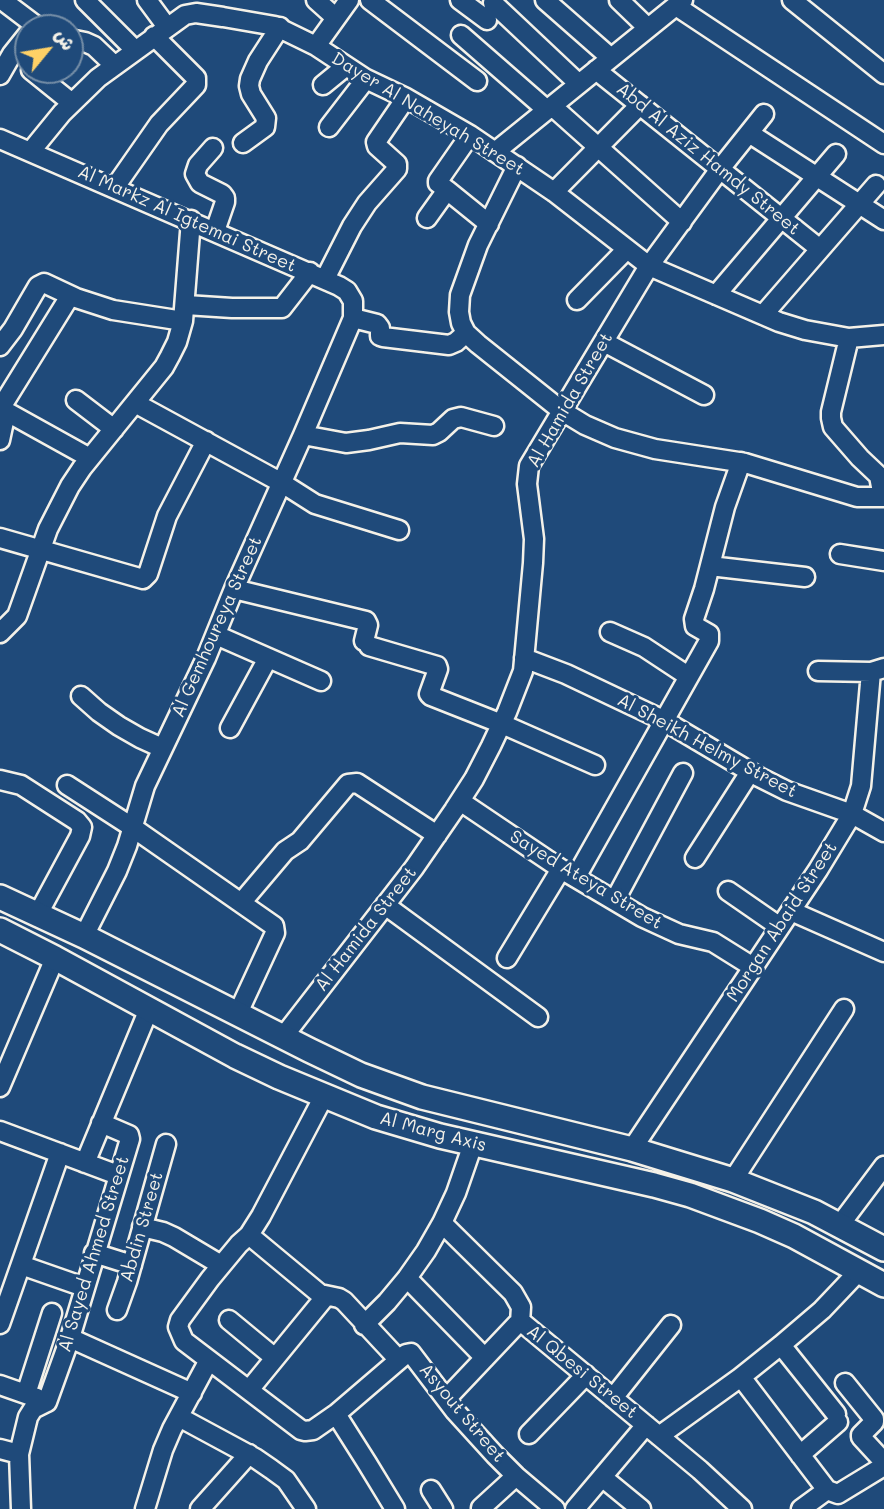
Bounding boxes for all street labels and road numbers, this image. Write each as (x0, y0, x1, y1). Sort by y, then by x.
street label: Dayer Al Naheyah Street (328, 48, 528, 180)
street label: Abd Al Aziz Hamdy Street (612, 78, 804, 240)
street label: Al Markz Al Igtemai Street (74, 161, 300, 277)
street label: Al Hamida Street (523, 329, 617, 471)
street label: Al Gemhoureya Street (167, 533, 267, 721)
street label: Al Sheikh Helmy Street (613, 689, 801, 803)
street label: Sayed Ateya Street (506, 826, 666, 934)
street label: Morgan Abaid Street (722, 838, 842, 1006)
street label: Al Hamida Street (311, 862, 421, 996)
street label: Al Marg Axis (377, 1107, 489, 1157)
street label: Al Sayed Ahmed Street (54, 1153, 134, 1355)
street label: Abdin Street (116, 1169, 168, 1285)
street label: Al Qbesi Street (522, 1321, 642, 1423)
street label: Asyout Street (414, 1359, 510, 1467)

